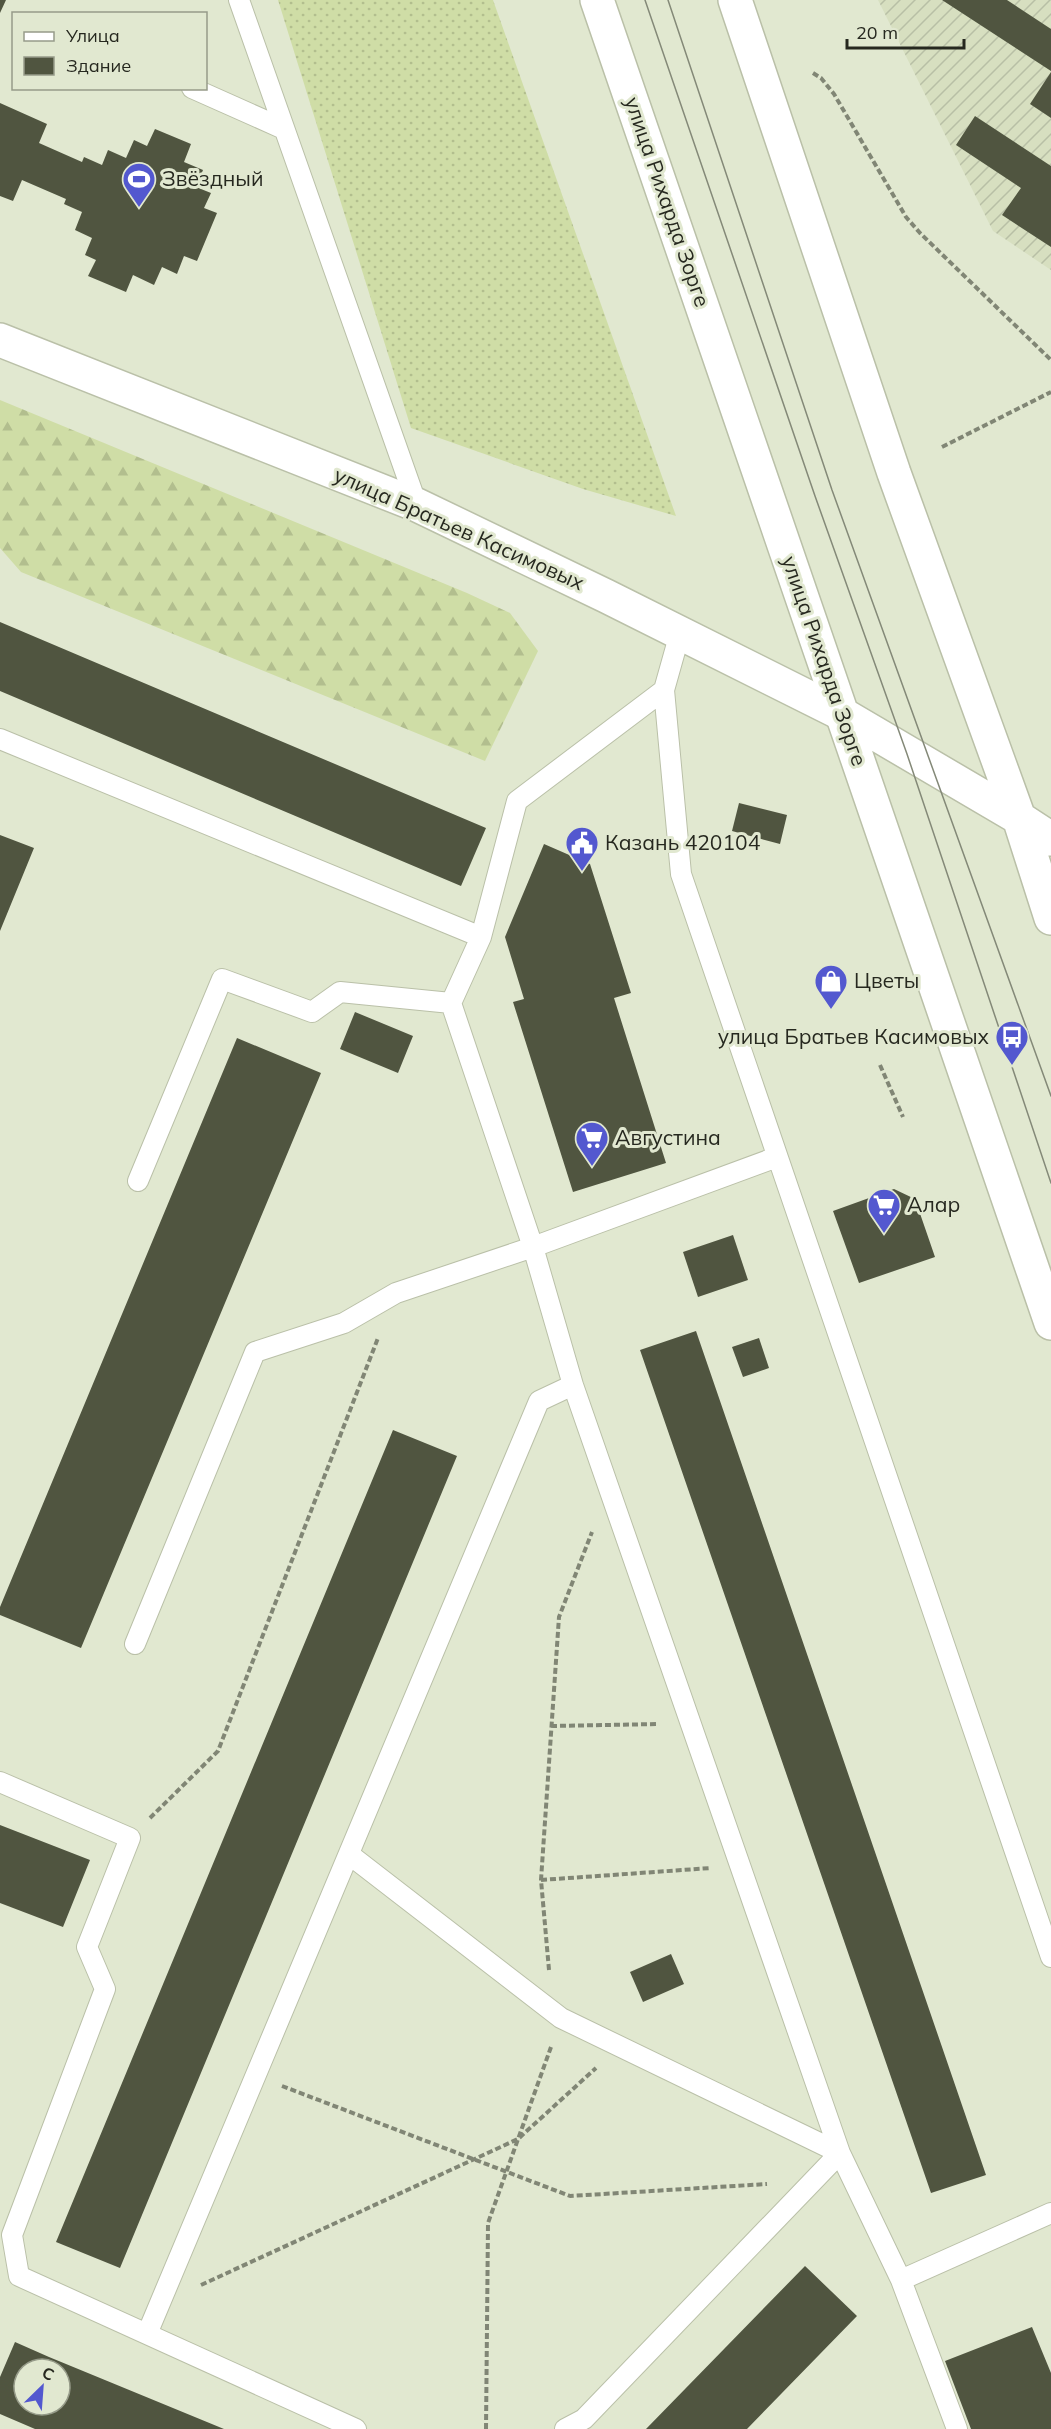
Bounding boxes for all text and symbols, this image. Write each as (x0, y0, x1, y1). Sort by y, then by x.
legend (12, 12, 207, 90)
scale bar (847, 12, 964, 50)
text: 20 m (856, 21, 898, 44)
text: Улица (65, 24, 120, 47)
text: Здание (66, 54, 131, 77)
street label: улица Рихарда Зорге (620, 93, 716, 310)
sports icon: Звёздный (121, 161, 157, 208)
place label: Звёздный (162, 165, 263, 191)
street label: улица Братьев Касимовых (330, 461, 589, 595)
street label: улица Рихарда Зорге (777, 552, 873, 769)
public building icon: Казань 420104 (564, 825, 600, 872)
place label: Казань 420104 (605, 829, 761, 855)
shop icon: Цветы (813, 963, 849, 1010)
place label: Цветы (854, 967, 919, 993)
bus stop icon: улица Братьев Касимовых (994, 1019, 1030, 1066)
place label: улица Братьев Касимовых (718, 1023, 990, 1049)
supermarket icon: Августина (574, 1120, 610, 1167)
place label: Августина (615, 1124, 721, 1150)
supermarket icon: Алар (866, 1187, 902, 1234)
place label: Алар (907, 1191, 960, 1217)
north arrow (12, 2357, 72, 2417)
text: С (39, 2362, 58, 2385)

